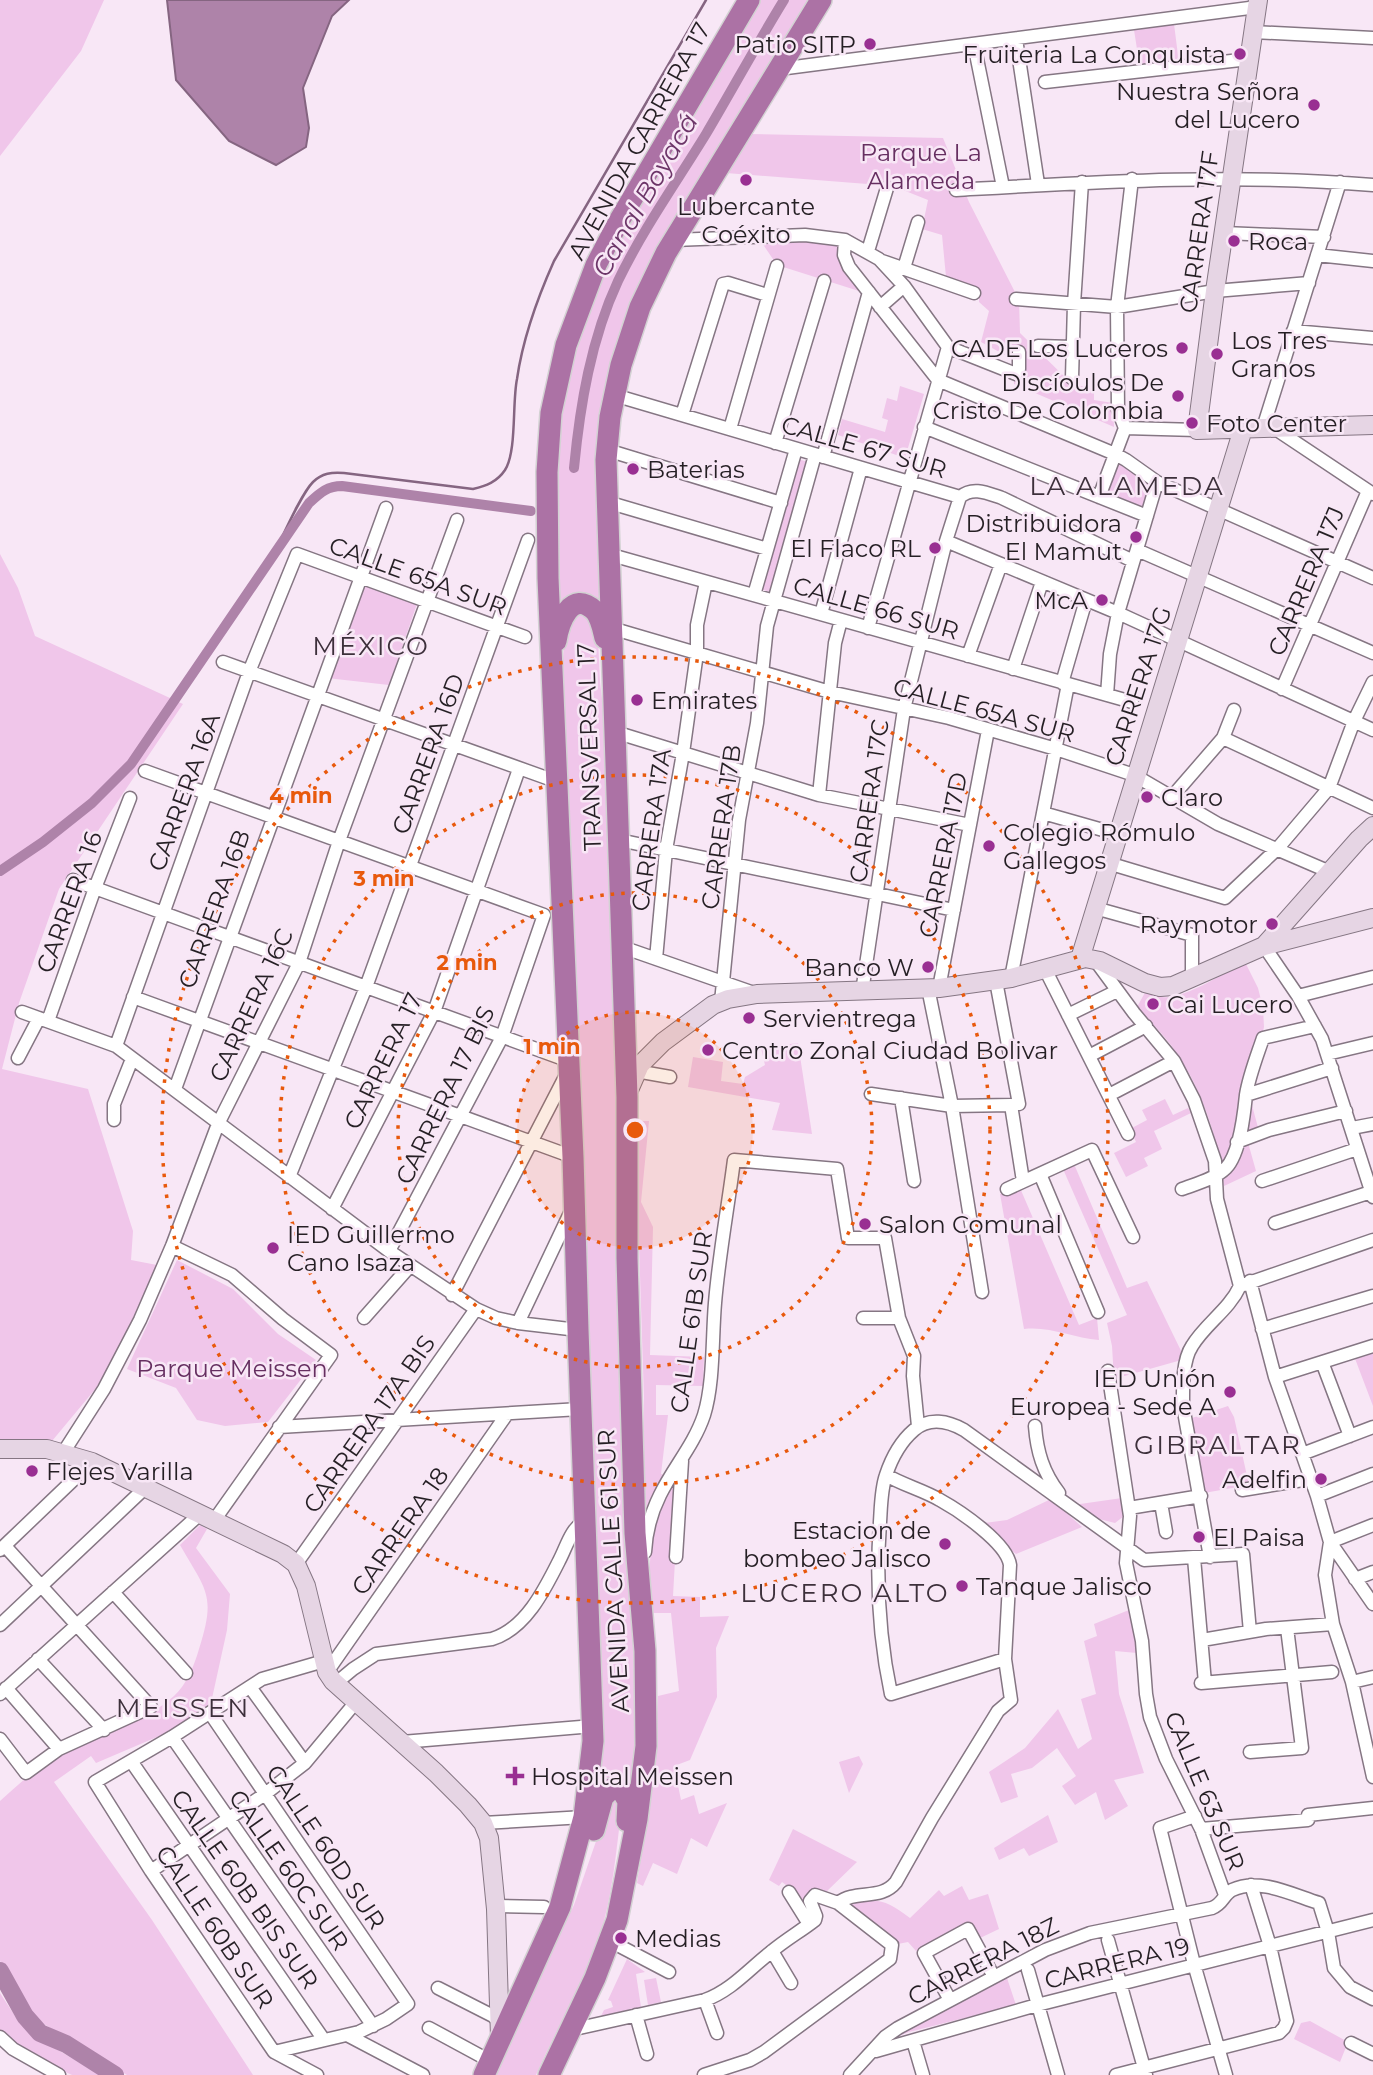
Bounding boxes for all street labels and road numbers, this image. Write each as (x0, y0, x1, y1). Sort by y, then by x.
street label: AVENIDA CARRERA 17 (562, 17, 716, 265)
street label: CARRERA 17F (1173, 149, 1225, 315)
street label: CALLE 67 SUR (778, 410, 950, 484)
street label: CARRERA 17J (1261, 502, 1351, 660)
street label: CALLE 65A SUR (325, 530, 511, 622)
street label: CALLE 66 SUR (790, 570, 962, 646)
street label: CARRERA 17G (1099, 602, 1177, 770)
street label: TRANSVERSAL 17 (571, 643, 607, 851)
street label: CARRERA 16D (386, 670, 470, 838)
street label: CALLE 65A SUR (890, 672, 1078, 748)
street label: CARRERA 16A (142, 708, 226, 875)
street label: CARRERA 17C (843, 717, 895, 885)
street label: CARRERA 17B (695, 743, 747, 911)
street label: CARRERA 17A (625, 746, 677, 913)
street label: CARRERA 17D (913, 770, 973, 940)
street label: CARRERA 16B (172, 826, 256, 992)
street label: CARRERA 16 (30, 827, 108, 977)
street label: CARRERA 16C (203, 924, 299, 1086)
street label: CARRERA 17 (337, 988, 429, 1134)
street label: CARRERA 17 BIS (389, 1001, 501, 1189)
street label: CALLE 61B SUR (664, 1229, 718, 1415)
street label: CARRERA 17A BIS (297, 1330, 441, 1518)
street label: AVENIDA CALLE 61 SUR (591, 1429, 635, 1713)
street label: CARRERA 18 (345, 1461, 455, 1601)
street label: CALLE 63 SUR (1158, 1707, 1252, 1875)
street label: CALLE 60D SUR (260, 1759, 392, 1935)
street label: CALLE 60B BIS SUR (165, 1784, 325, 1994)
street label: CALLE 60C SUR (223, 1784, 355, 1956)
street label: CALLE 60B SUR (150, 1840, 280, 2014)
street label: CARRERA 18Z (903, 1911, 1063, 2011)
street label: CARRERA 19 (1041, 1931, 1193, 1995)

